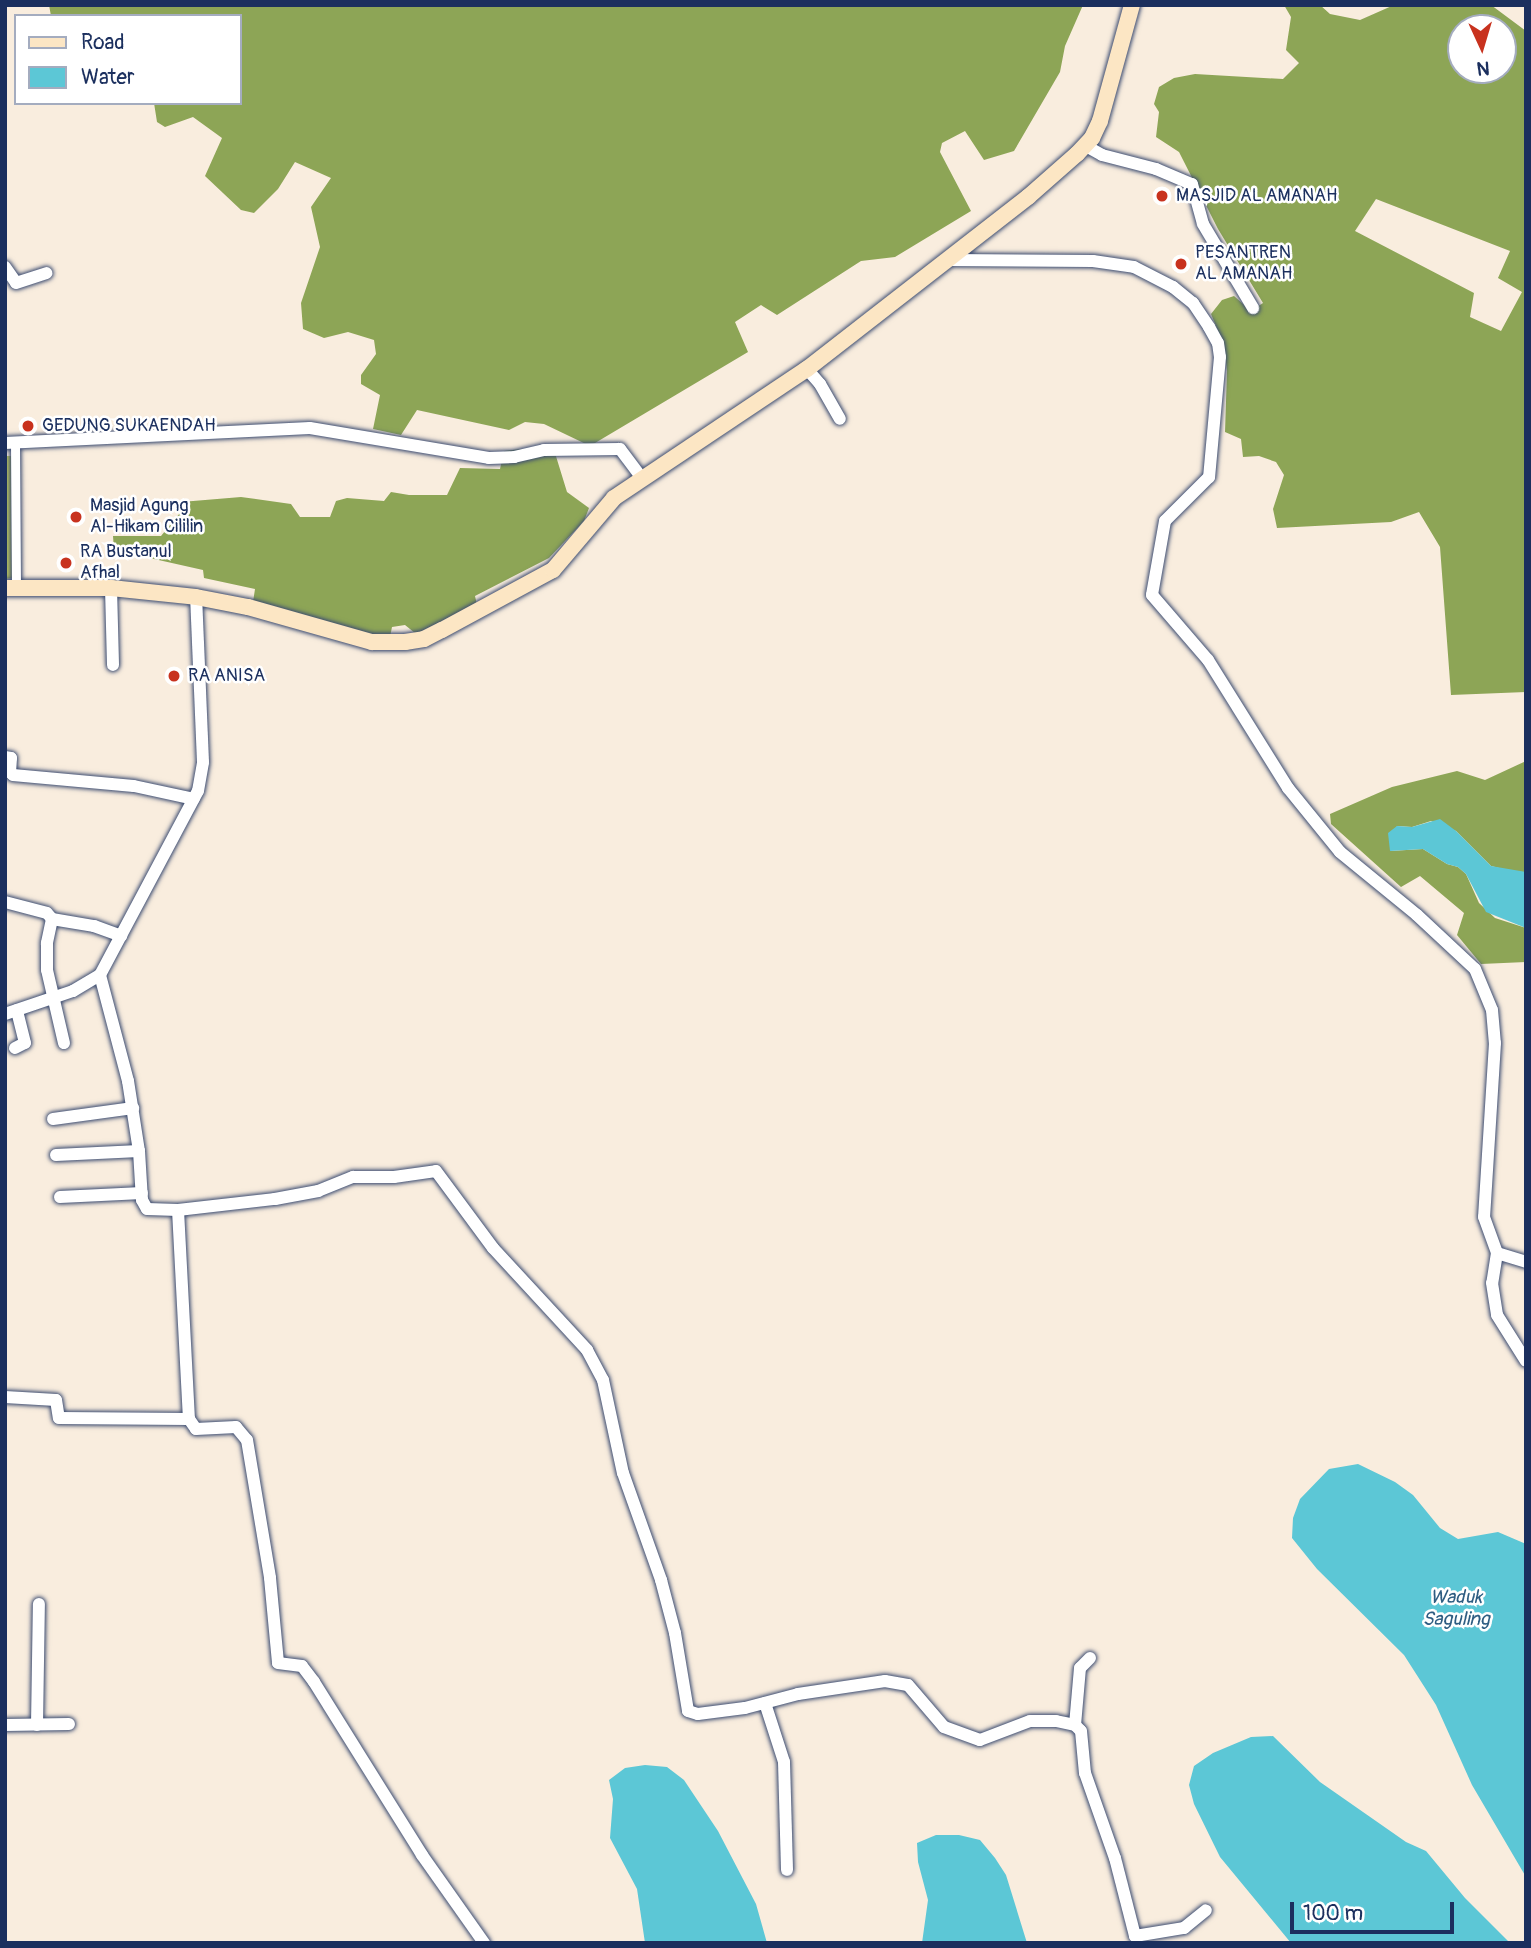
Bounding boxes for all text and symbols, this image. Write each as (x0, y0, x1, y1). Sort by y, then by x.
legend (14, 14, 242, 105)
north arrow (1447, 14, 1517, 84)
text: Road (81, 29, 125, 56)
text: N (1476, 56, 1491, 80)
text: Water (81, 64, 134, 91)
place label: MASJID AL AMANAH (1176, 185, 1337, 207)
marker: MASJID AL AMANAH (1154, 188, 1170, 204)
place label: PESANTREN AL AMANAH (1195, 243, 1292, 286)
marker: PESANTREN AL AMANAH (1173, 256, 1189, 272)
place label: GEDUNG SUKAENDAH (42, 415, 216, 437)
marker: GEDUNG SUKAENDAH (20, 418, 36, 434)
place label: Masjid Agung Al-Hikam Cililin (90, 496, 203, 538)
marker: Masjid Agung Al-Hikam Cililin (68, 509, 84, 525)
place label: RA Bustanul Afhal (80, 542, 172, 584)
marker: RA Bustanul Afhal (58, 555, 74, 571)
place label: RA ANISA (188, 665, 265, 687)
marker: RA ANISA (166, 668, 182, 684)
water label: Waduk Saguling (1422, 1587, 1490, 1631)
scale bar (1293, 1888, 1458, 1932)
text: 100 m (1303, 1900, 1363, 1927)

